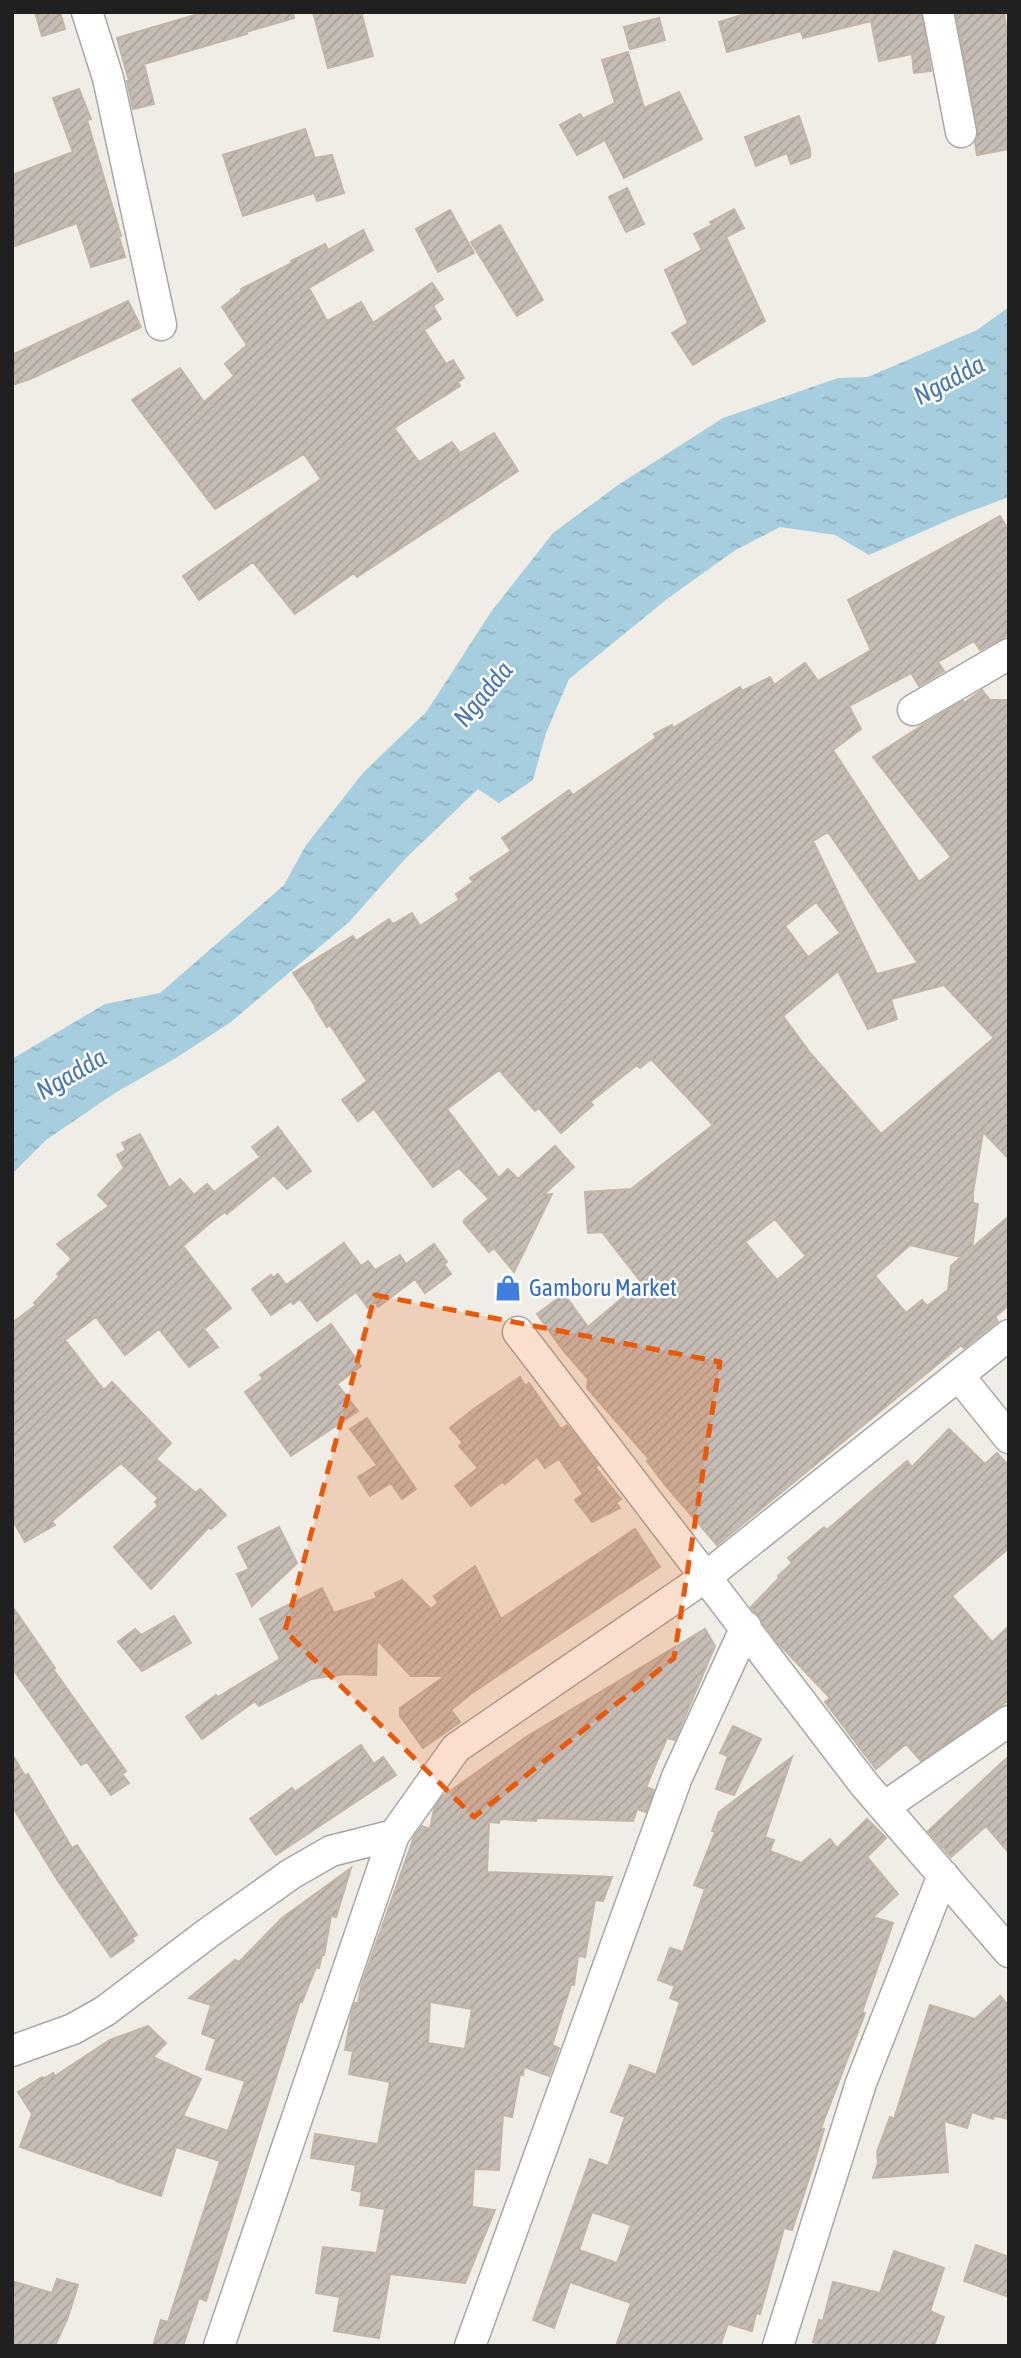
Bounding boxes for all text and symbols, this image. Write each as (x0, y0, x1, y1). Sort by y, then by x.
water label: Ngadda (908, 349, 990, 411)
water label: Ngadda (447, 655, 519, 733)
water label: Ngadda (31, 1042, 111, 1106)
shop icon: Gamboru Market (493, 1273, 523, 1303)
place label: Gamboru Market (529, 1274, 677, 1301)

